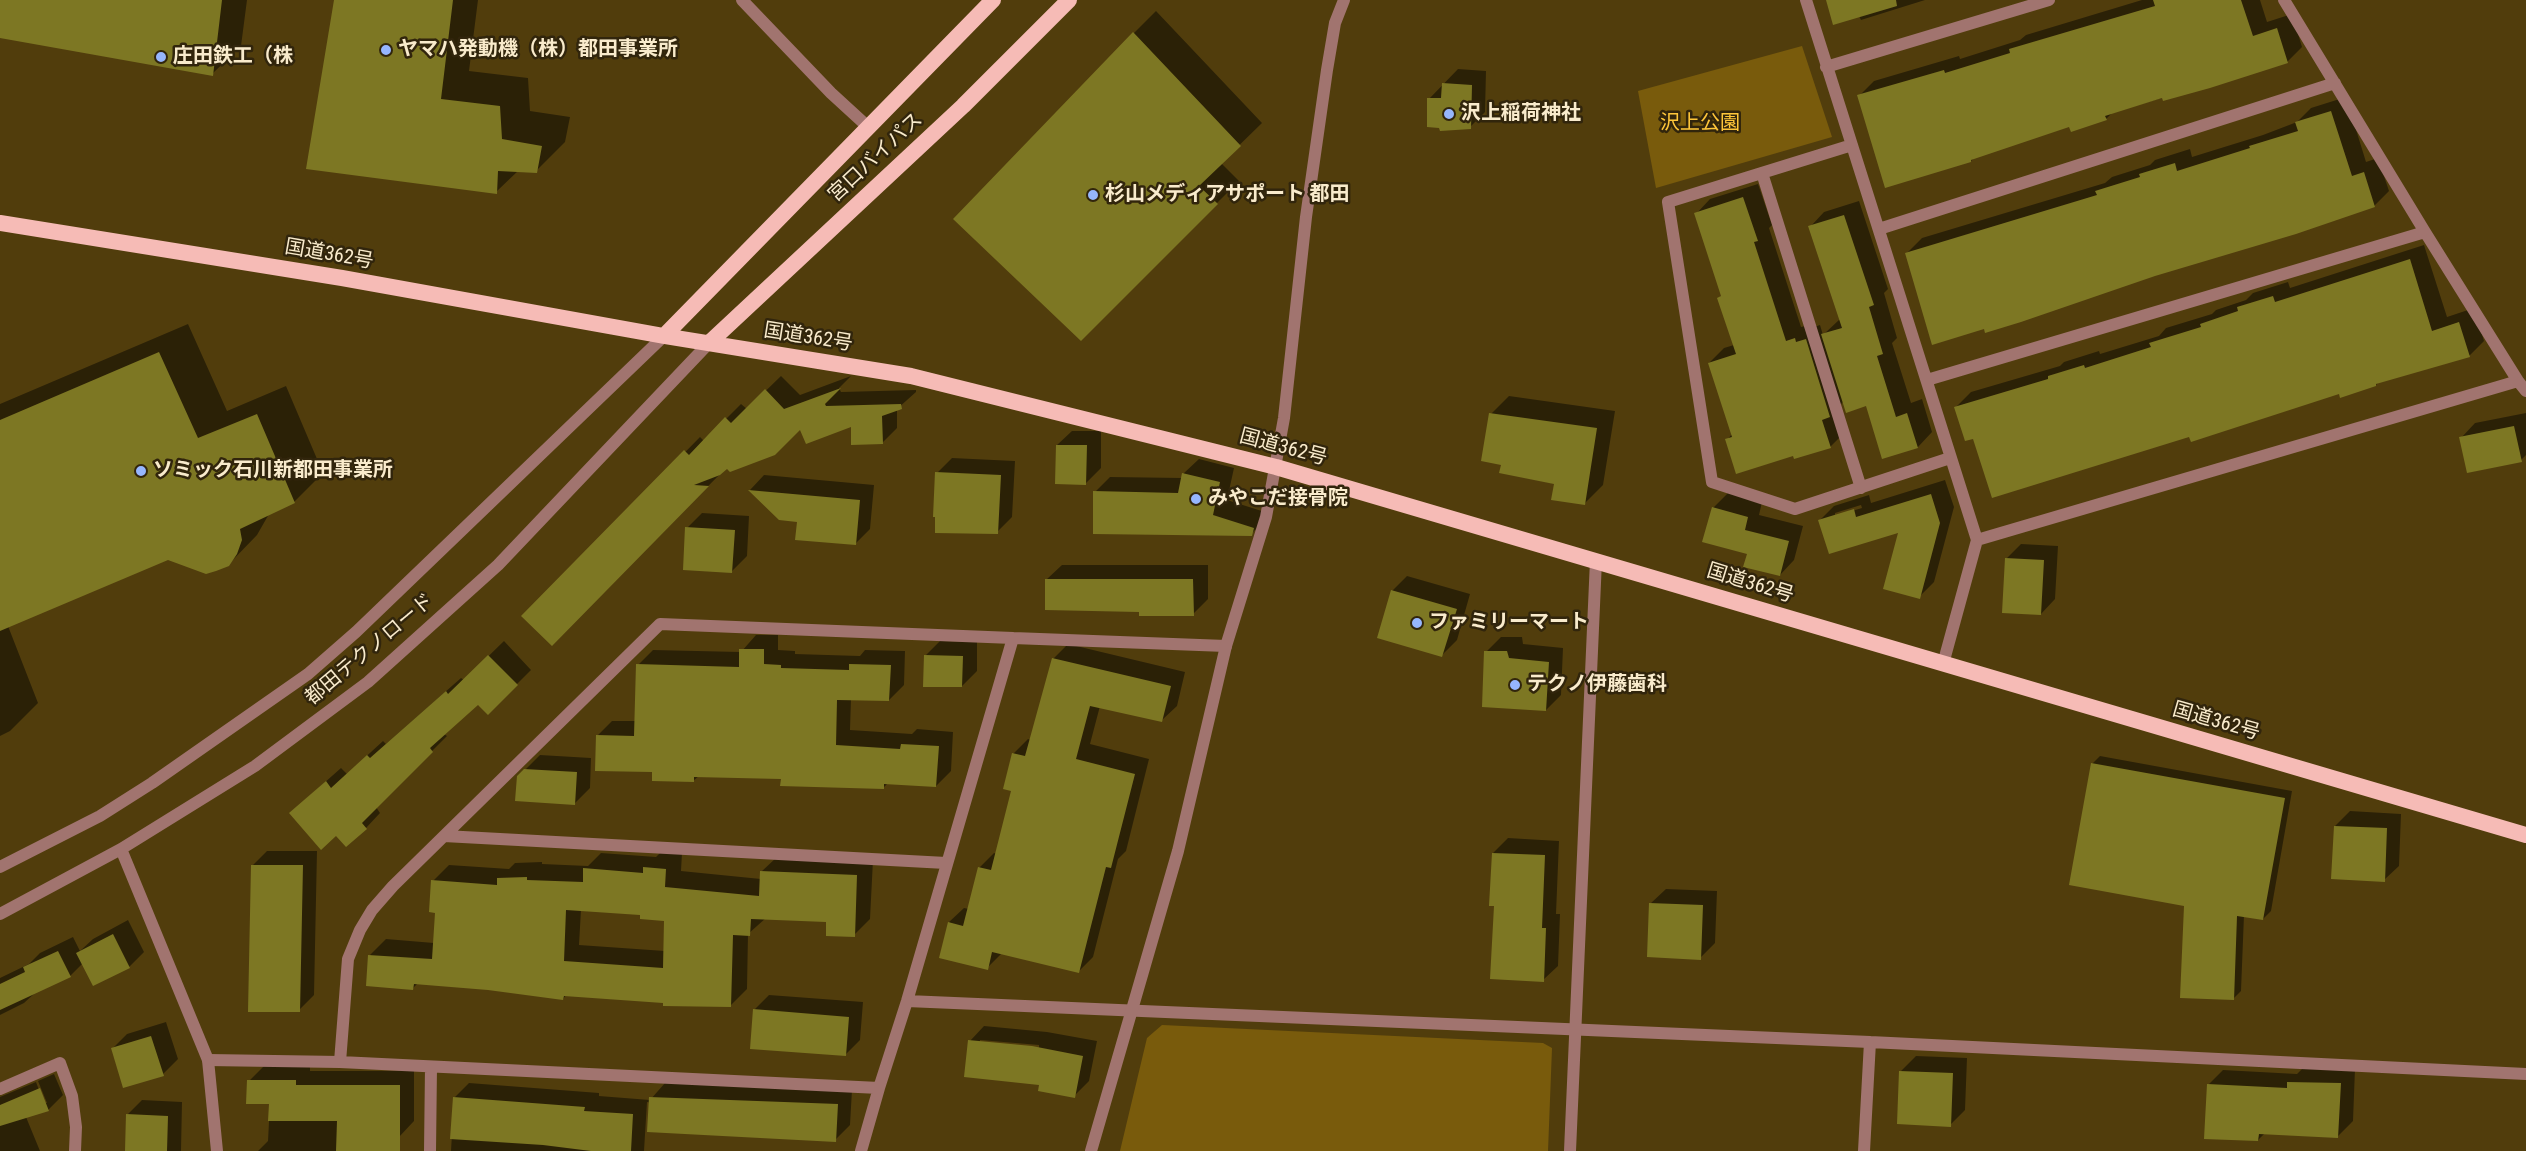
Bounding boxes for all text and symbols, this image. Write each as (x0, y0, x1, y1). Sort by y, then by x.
place label: ヤマハ発動機（株）都田事業所 (398, 38, 678, 62)
marker: ヤマハ発動機（株）都田事業所 (379, 43, 393, 57)
place label: 庄田鉄工（株 (173, 45, 293, 69)
marker: 庄田鉄工（株 (154, 50, 168, 64)
place label: 沢上稲荷神社 (1461, 102, 1581, 126)
marker: 沢上稲荷神社 (1442, 107, 1456, 121)
street label: 宮口バイパス (824, 108, 928, 208)
park label: 沢上公園 (1660, 112, 1740, 136)
place label: 杉山メディアサポート 都田 (1105, 183, 1350, 207)
marker: 杉山メディアサポート 都田 (1086, 188, 1100, 202)
street label: 国道362号 (283, 235, 375, 275)
street label: 国道362号 (762, 319, 854, 357)
street label: 国道362号 (1237, 425, 1329, 471)
place label: ソミック石川新都田事業所 (153, 459, 393, 483)
marker: ソミック石川新都田事業所 (134, 464, 148, 478)
place label: みやこだ接骨院 (1208, 487, 1348, 511)
marker: みやこだ接骨院 (1189, 492, 1203, 506)
street label: 国道362号 (1704, 559, 1796, 609)
street label: 都田テクノロード (301, 589, 439, 711)
place label: ファミリーマート (1429, 611, 1589, 635)
marker: ファミリーマート (1410, 616, 1424, 630)
place label: テクノ伊藤歯科 (1527, 673, 1667, 697)
marker: テクノ伊藤歯科 (1508, 678, 1522, 692)
street label: 国道362号 (2170, 698, 2262, 746)

